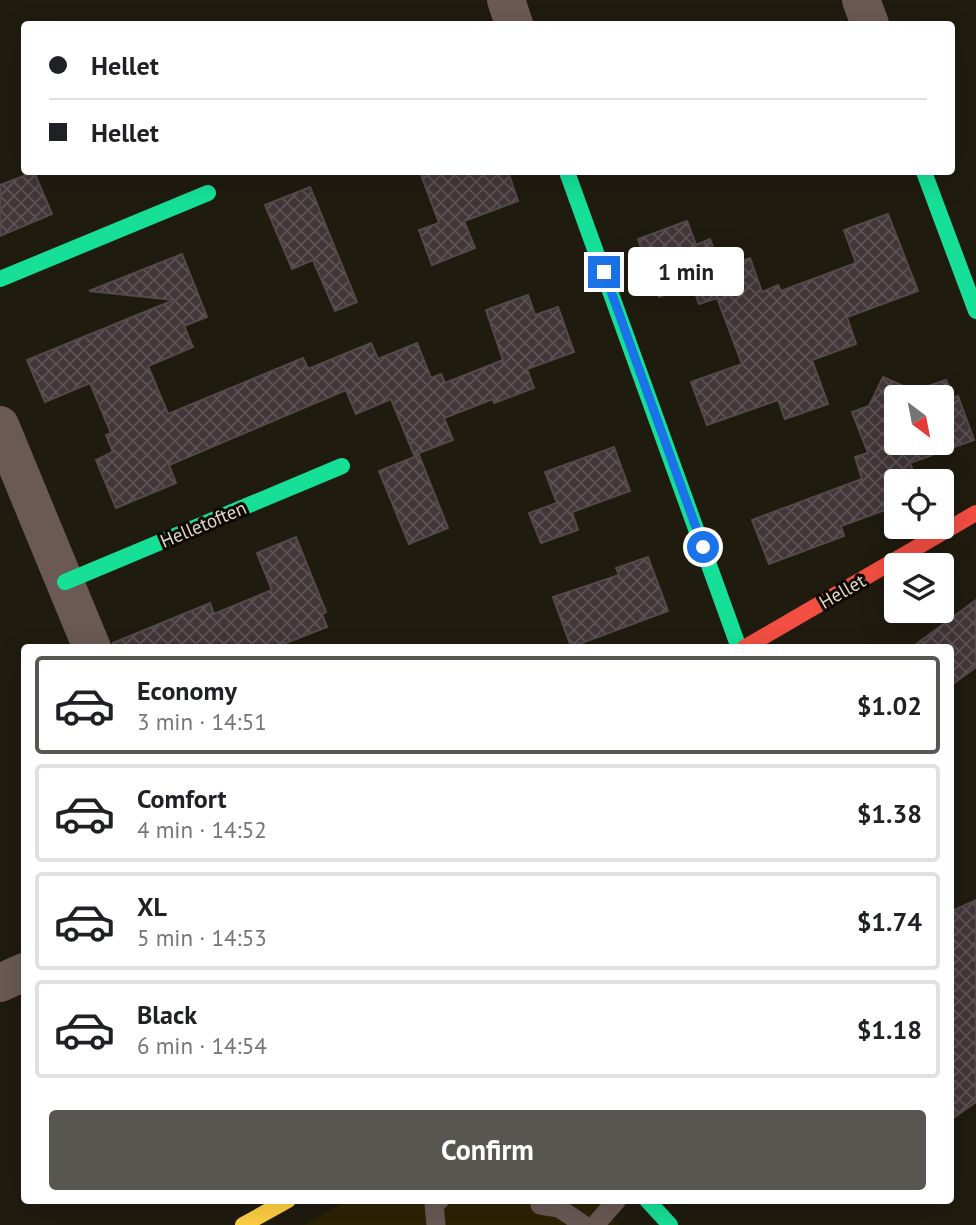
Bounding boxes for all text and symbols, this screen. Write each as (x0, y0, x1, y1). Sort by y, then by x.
text: Hellet (91, 49, 159, 82)
text: Hellet (91, 116, 159, 149)
callout: 1 min (628, 247, 744, 296)
route end (588, 256, 620, 288)
text: 1 min (658, 257, 714, 286)
north arrow (884, 385, 954, 455)
map controls (884, 385, 954, 623)
button: locate (884, 469, 954, 539)
street label: Helletoften (156, 495, 250, 553)
route start (687, 531, 719, 563)
button: layers (884, 553, 954, 623)
street label: Hellet (815, 568, 870, 614)
icon: car (53, 674, 116, 737)
text: Economy (137, 674, 237, 707)
text: $1.02 (857, 689, 922, 722)
text: 3 min · 14:51 (137, 707, 267, 736)
icon: car (53, 782, 116, 845)
text: Comfort (137, 782, 227, 815)
text: $1.38 (857, 797, 922, 830)
text: 4 min · 14:52 (137, 815, 267, 844)
icon: car (53, 890, 116, 953)
text: XL (137, 890, 167, 923)
text: $1.74 (857, 905, 922, 938)
text: 5 min · 14:53 (137, 923, 267, 952)
icon: car (53, 998, 116, 1061)
text: Black (137, 998, 197, 1031)
text: $1.18 (857, 1013, 922, 1046)
text: 6 min · 14:54 (137, 1031, 267, 1060)
button: Confirm (49, 1110, 926, 1190)

